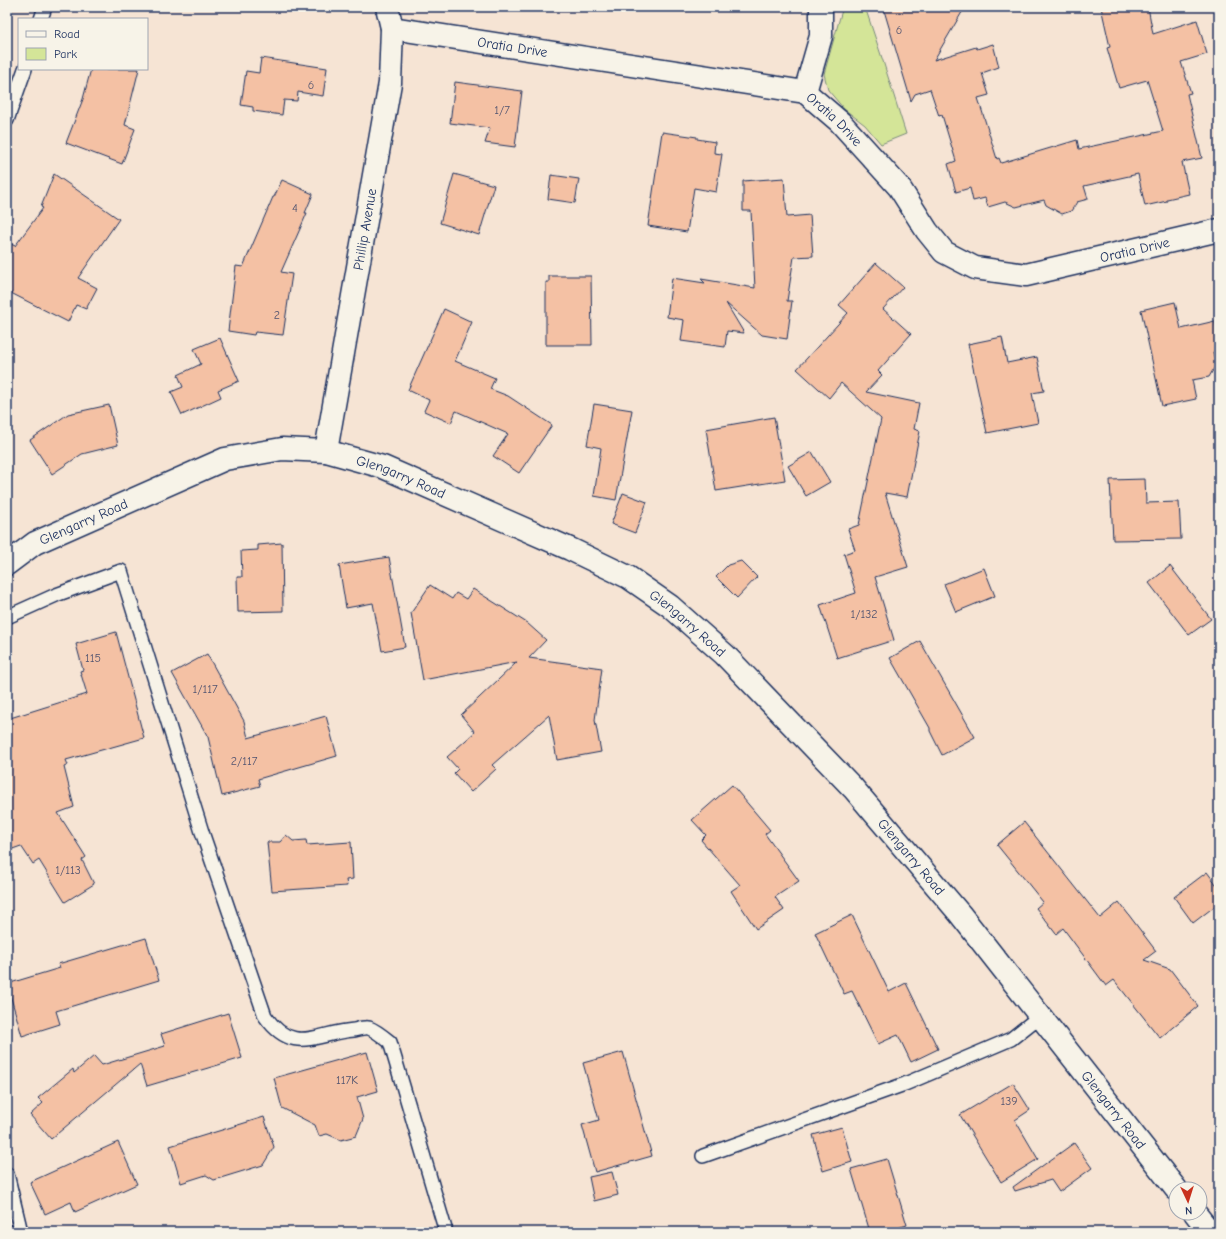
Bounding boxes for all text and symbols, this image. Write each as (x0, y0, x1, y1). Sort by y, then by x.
legend (18, 18, 148, 70)
house number: 6 (896, 23, 902, 37)
text: Road (54, 27, 80, 41)
street label: Oratia Drive (476, 33, 549, 61)
text: Park (54, 47, 77, 61)
house number: 6 (308, 78, 314, 92)
street label: Oratia Drive (803, 89, 866, 149)
house number: 1/7 (494, 103, 510, 117)
street label: Phillip Avenue (349, 187, 380, 272)
house number: 4 (292, 201, 298, 215)
street label: Oratia Drive (1098, 233, 1171, 266)
house number: 2 (274, 308, 280, 322)
street label: Glengarry Road (354, 451, 448, 502)
street label: Glengarry Road (37, 495, 130, 549)
street label: Glengarry Road (646, 586, 729, 660)
house number: 1/132 (850, 607, 878, 621)
house number: 115 (85, 651, 101, 665)
house number: 1/117 (192, 682, 218, 696)
house number: 2/117 (231, 754, 258, 768)
street label: Glengarry Road (874, 815, 949, 898)
house number: 1/113 (55, 863, 81, 877)
street label: Glengarry Road (1078, 1067, 1150, 1152)
house number: 117K (336, 1073, 358, 1087)
house number: 139 (1000, 1094, 1018, 1108)
north arrow (1168, 1181, 1208, 1221)
text: N (1185, 1204, 1193, 1217)

